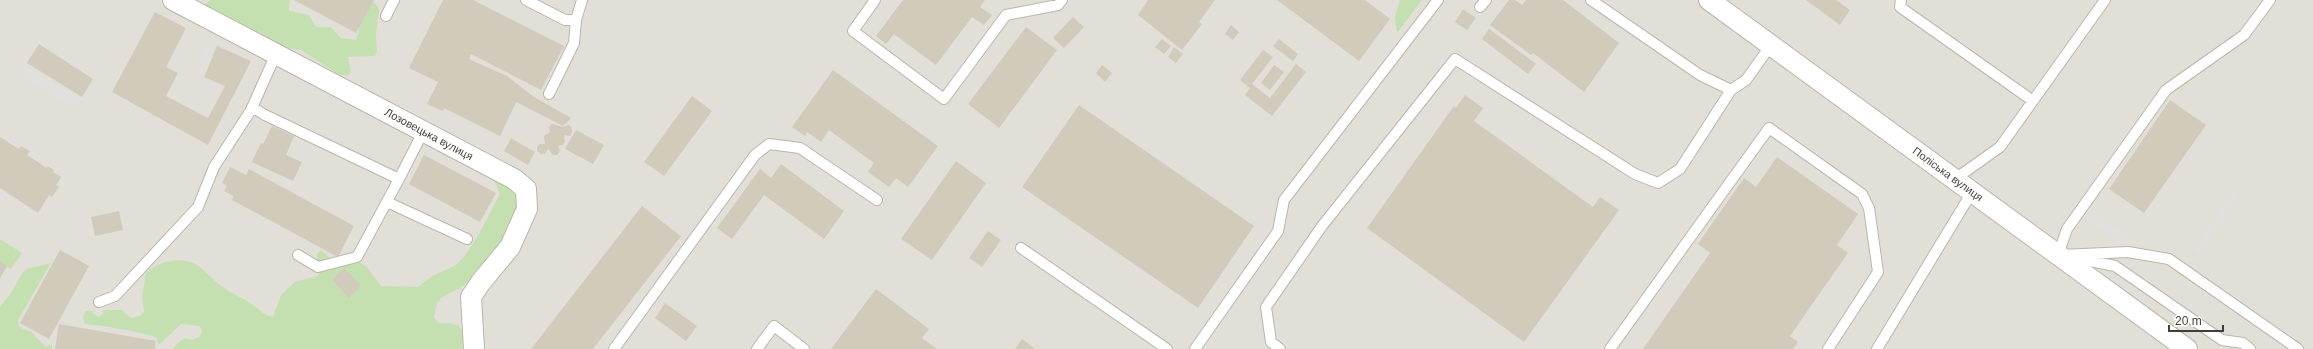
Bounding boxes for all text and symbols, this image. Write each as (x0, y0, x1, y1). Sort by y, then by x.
street label: Лозовецька вулиця (383, 106, 475, 162)
street label: Поліська вулиця (1911, 145, 1985, 203)
scale bar (2169, 307, 2223, 333)
text: 20 m (2175, 314, 2202, 328)

